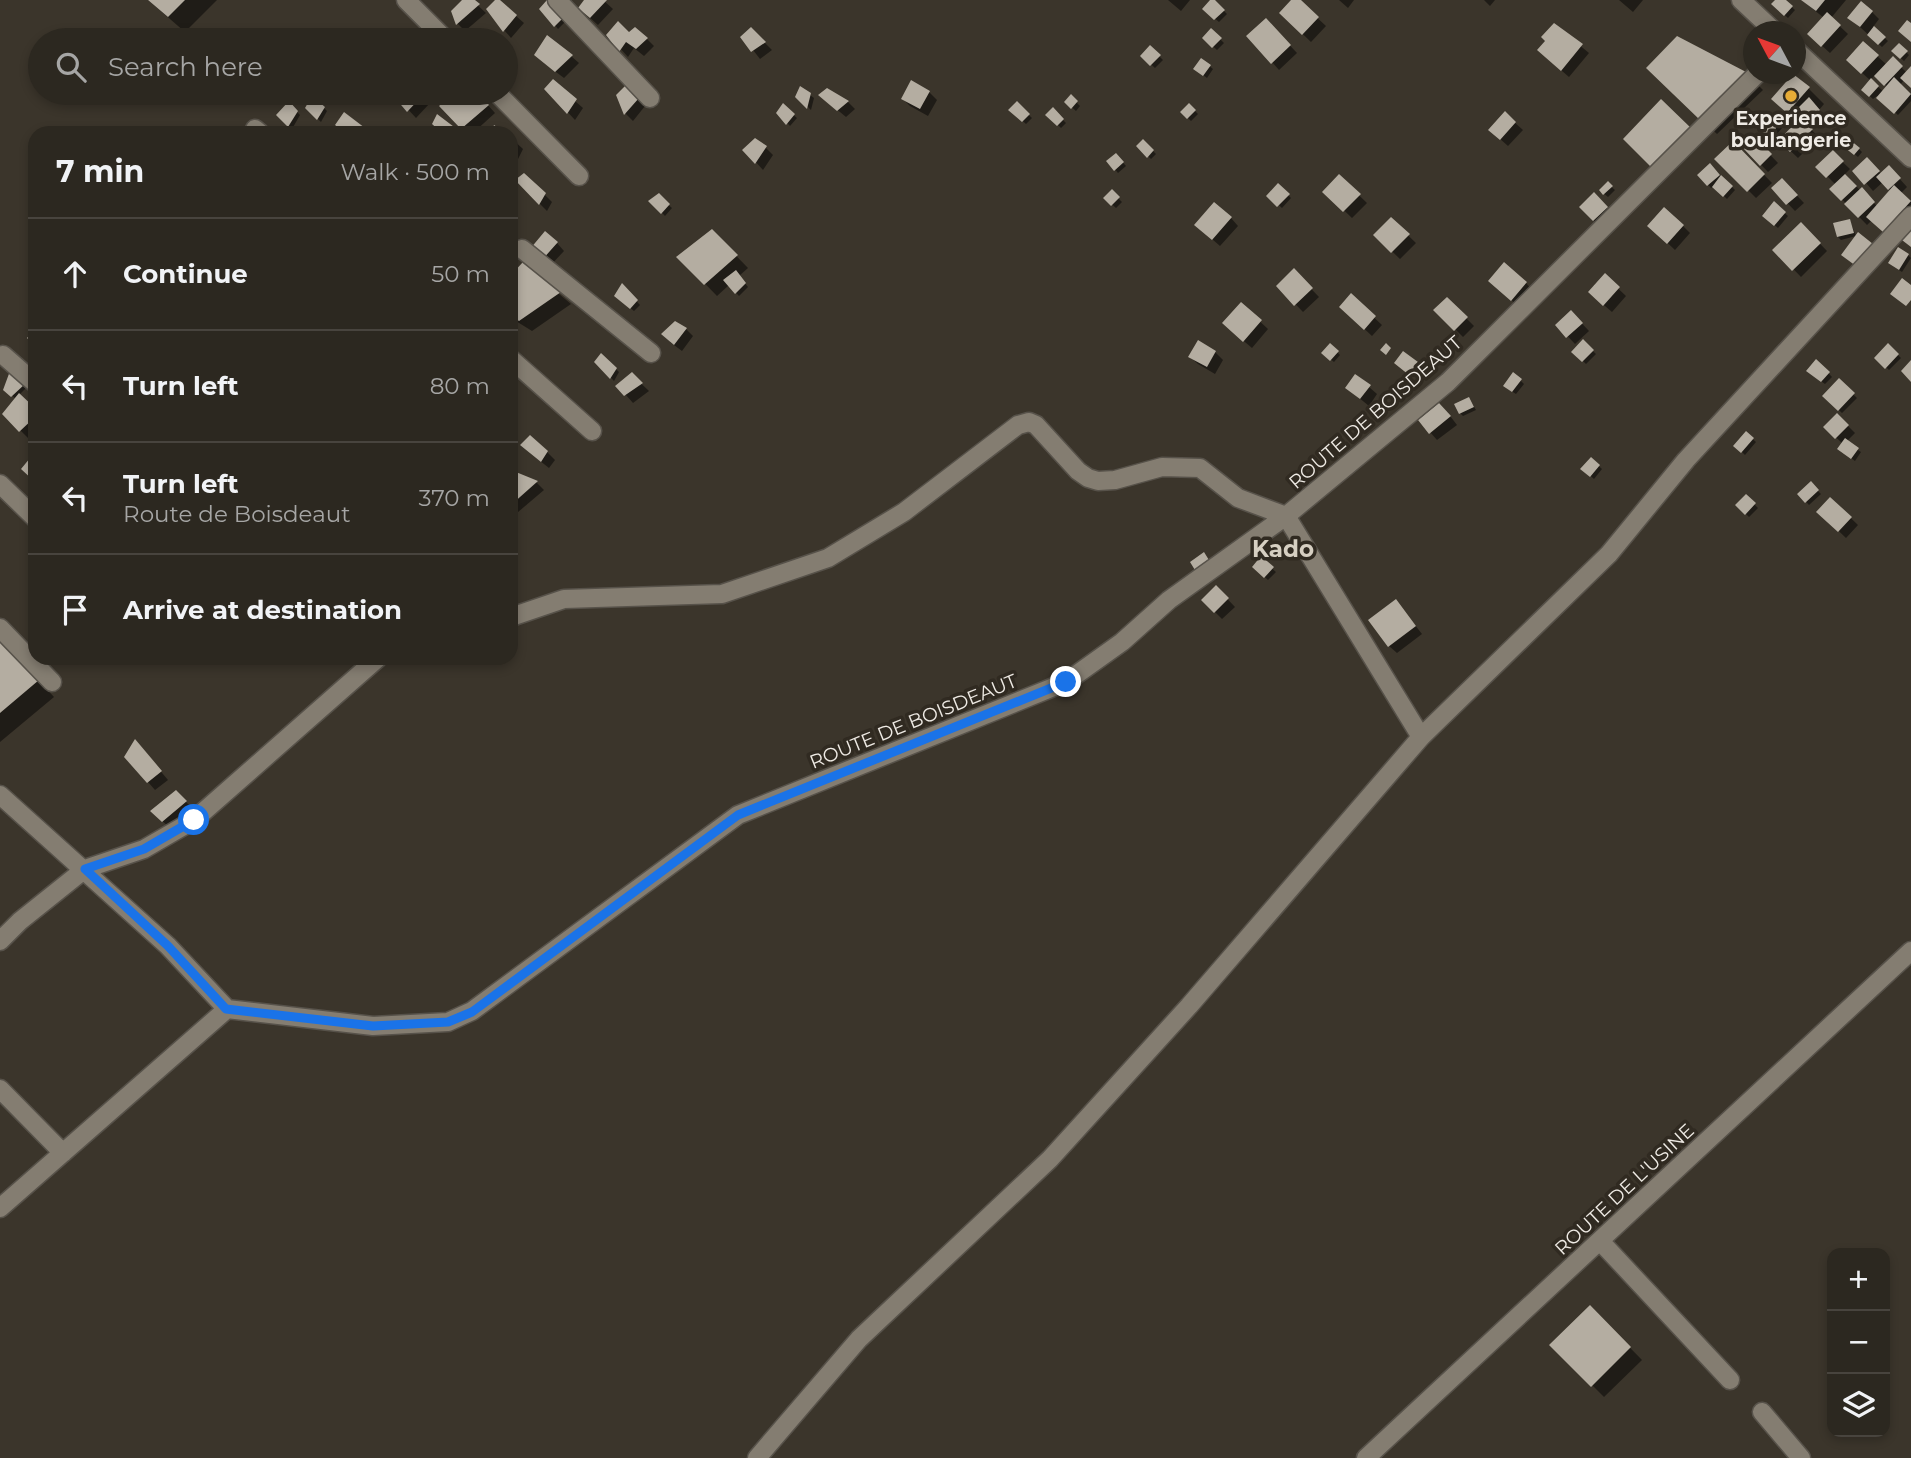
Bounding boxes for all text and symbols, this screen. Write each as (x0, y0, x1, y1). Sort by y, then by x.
north arrow (1743, 21, 1806, 84)
search box (28, 28, 518, 105)
icon: search (52, 48, 90, 86)
text: Search here (108, 51, 263, 83)
marker: Experience boulangerie (1783, 88, 1799, 104)
place label: Experience boulangerie (1731, 107, 1851, 152)
text: 7 min (56, 153, 144, 190)
text: Walk · 500 m (340, 158, 490, 186)
icon: ahead (56, 255, 94, 293)
text: Continue (123, 258, 248, 290)
text: 50 m (431, 260, 490, 288)
street label: ROUTE DE BOISDEAUT (1284, 331, 1467, 494)
icon: left (56, 367, 94, 405)
text: Turn left (123, 370, 239, 402)
text: 80 m (430, 372, 490, 400)
text: Turn left (123, 468, 239, 500)
icon: left (56, 479, 94, 517)
text: 370 m (419, 484, 490, 512)
text: Route de Boisdeaut (123, 500, 351, 528)
district label: Kado (1252, 535, 1314, 563)
icon: arrive (56, 591, 94, 629)
text: Arrive at destination (123, 594, 402, 626)
route end (1050, 666, 1081, 697)
street label: ROUTE DE BOISDEAUT (806, 669, 1020, 774)
route start (178, 804, 209, 835)
street label: ROUTE DE L'USINE (1550, 1119, 1699, 1260)
map controls (1827, 1248, 1890, 1437)
button: + (1827, 1248, 1890, 1311)
button: − (1827, 1311, 1890, 1374)
button: layers (1827, 1374, 1890, 1437)

